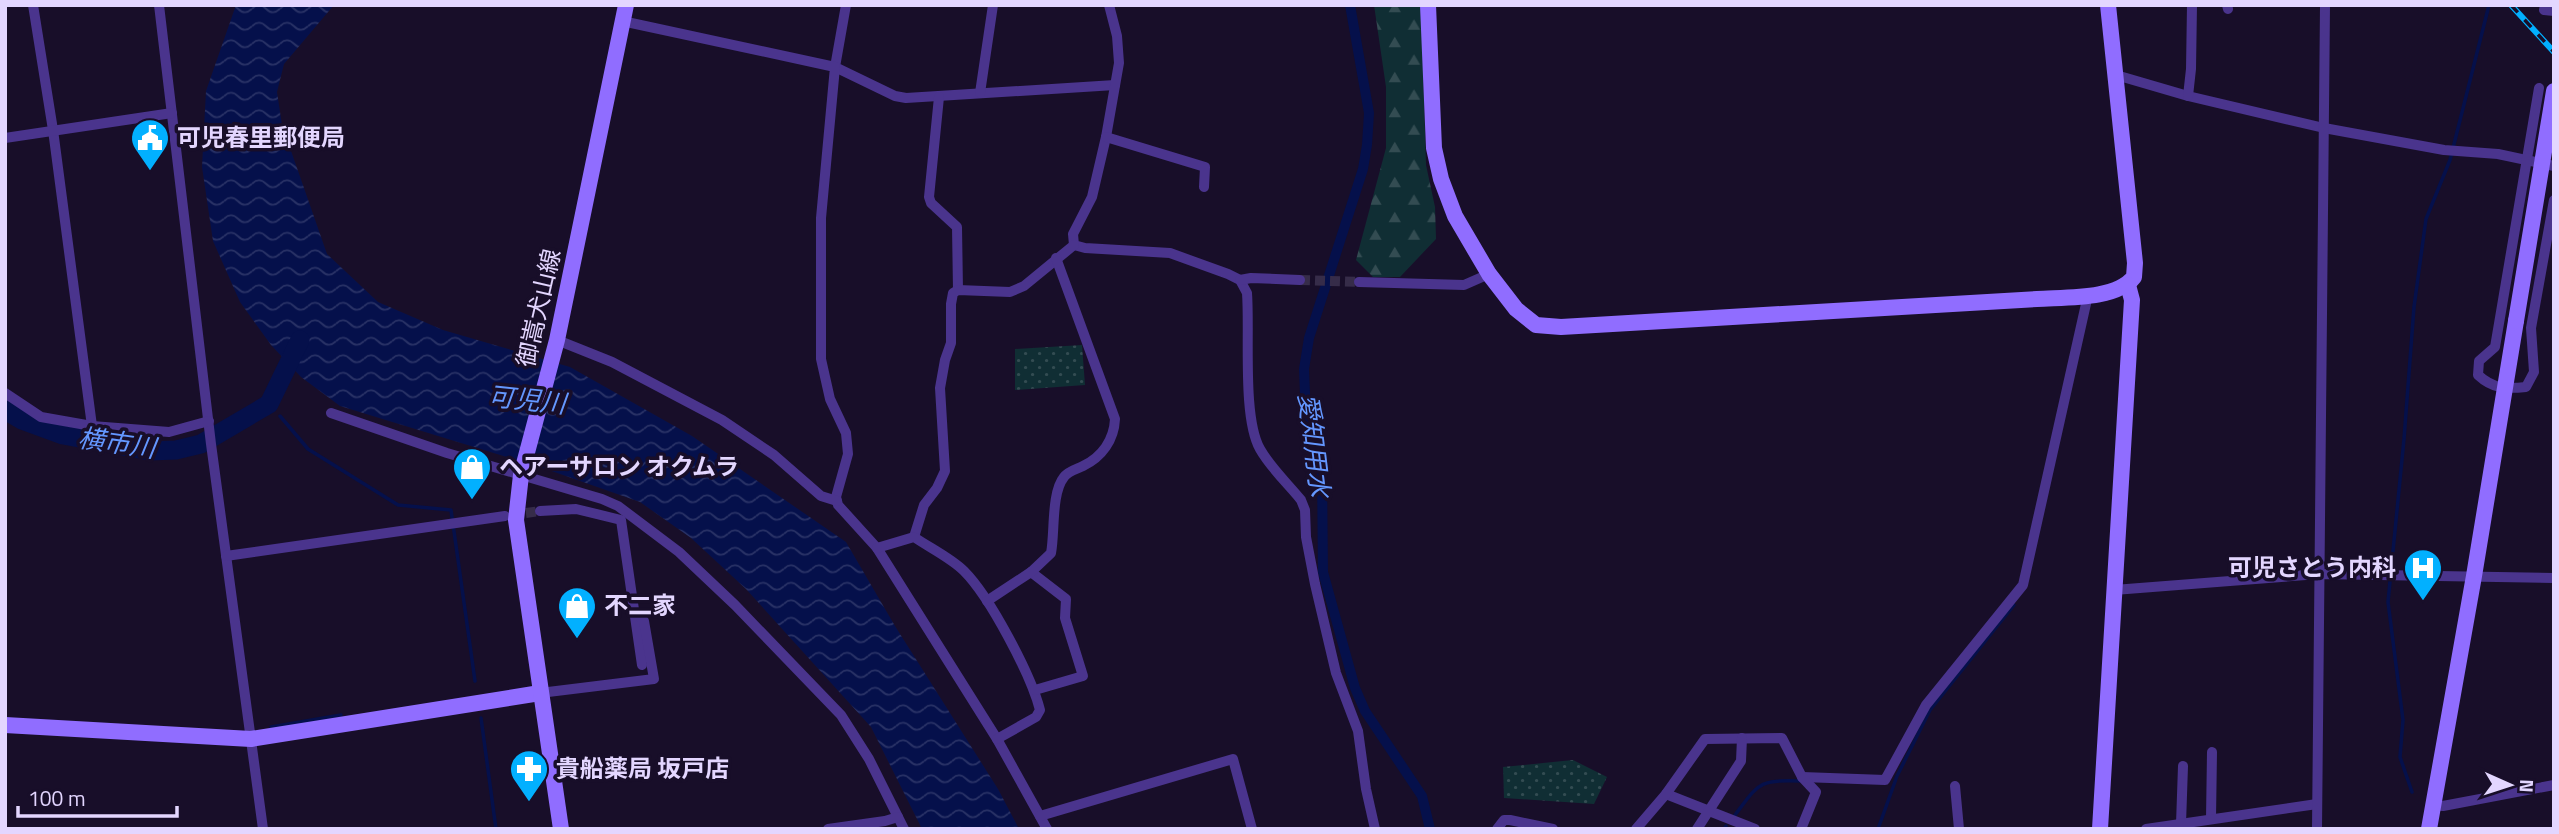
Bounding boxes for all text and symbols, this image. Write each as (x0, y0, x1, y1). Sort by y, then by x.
public building icon: 可児春里郵便局 (129, 117, 171, 172)
place label: 可児春里郵便局 (177, 119, 345, 155)
street label: 御嵩犬山線 (507, 245, 569, 370)
water label: 可児川 (486, 376, 571, 423)
water label: 愛知用水 (1289, 391, 1341, 502)
water label: 横市川 (76, 418, 161, 468)
shop icon: ヘアーサロン オクムラ (451, 446, 493, 501)
place label: ヘアーサロン オクムラ (499, 448, 739, 484)
hospital icon: 可児さとう内科 (2402, 547, 2444, 602)
place label: 可児さとう内科 (2228, 549, 2396, 585)
shop icon: 不二家 (556, 585, 598, 640)
place label: 不二家 (604, 587, 676, 623)
pharmacy icon: 貴船薬局 坂戸店 (508, 748, 550, 803)
place label: 貴船薬局 坂戸店 (556, 750, 729, 786)
north arrow (2475, 750, 2545, 820)
scale bar (18, 774, 177, 818)
text: N (2513, 779, 2542, 793)
text: 100 m (28, 782, 85, 814)

